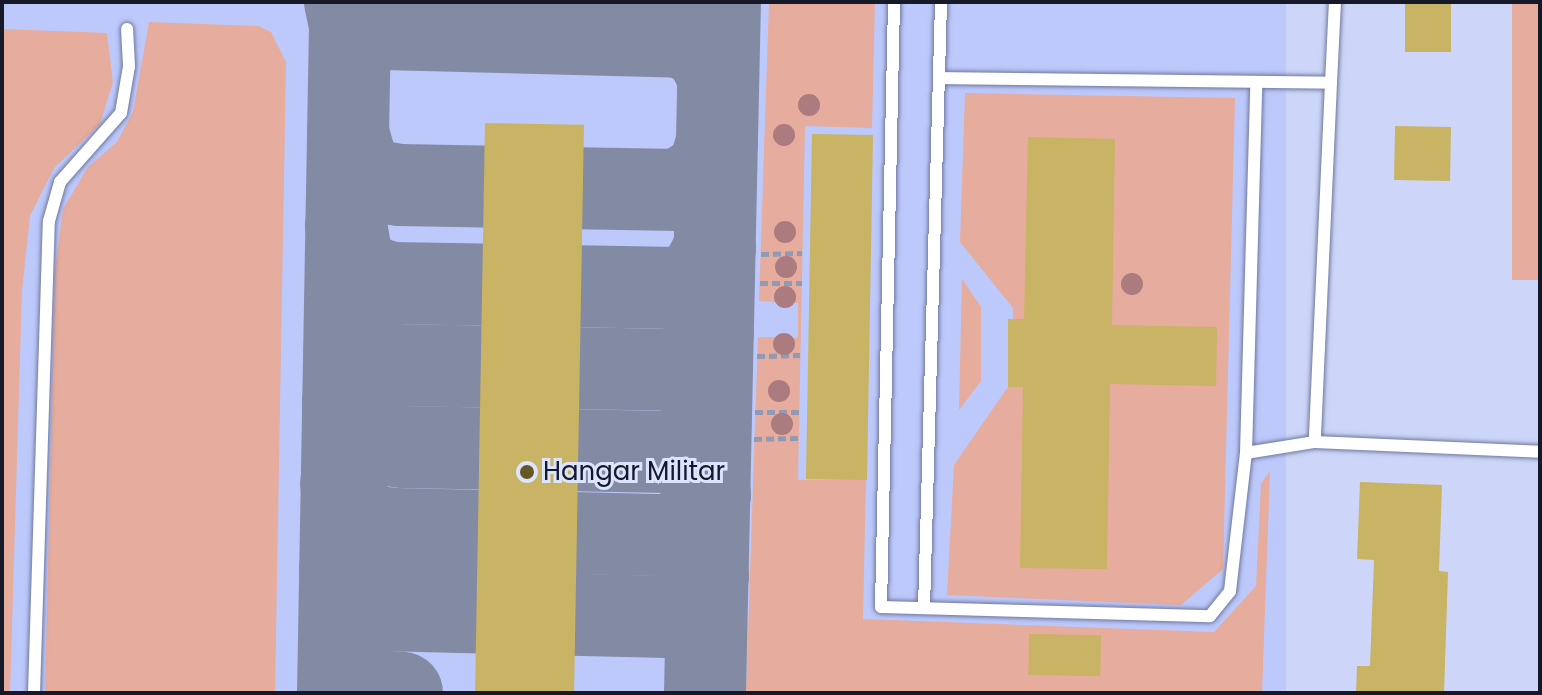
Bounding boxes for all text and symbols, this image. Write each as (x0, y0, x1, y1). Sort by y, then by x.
place label: Hangar Militar (543, 456, 725, 488)
marker: Hangar Militar (518, 463, 536, 481)

